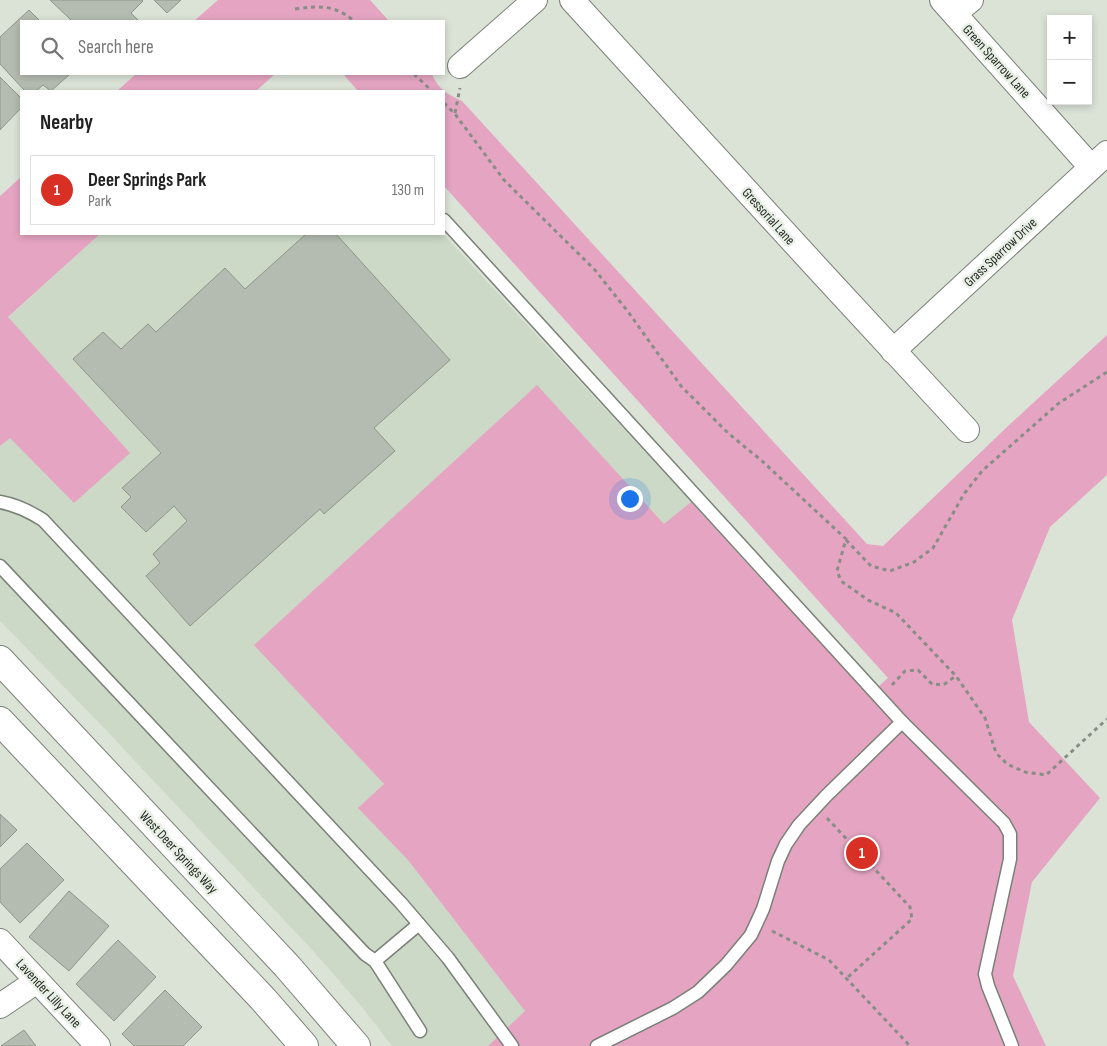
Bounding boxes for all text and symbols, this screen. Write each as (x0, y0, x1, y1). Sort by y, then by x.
map controls (1047, 15, 1092, 105)
button: + (1047, 15, 1092, 60)
search box (20, 20, 445, 75)
street label: Green Sparrow Lane (959, 21, 1034, 102)
icon: search (38, 34, 66, 62)
text: Search here (78, 36, 154, 59)
button: − (1047, 60, 1092, 105)
text: Nearby (40, 110, 93, 135)
text: Deer Springs Park (88, 169, 206, 192)
text: 1 (54, 181, 60, 200)
text: 130 m (392, 181, 424, 200)
street label: Gressorial Lane (738, 184, 799, 248)
text: Park (88, 192, 111, 211)
street label: Grass Sparrow Drive (960, 214, 1040, 290)
your location (617, 486, 643, 512)
street label: West Deer Springs Way (136, 807, 222, 898)
pin: 1 (846, 834, 878, 872)
street label: Lavender Lilly Lane (12, 955, 85, 1031)

